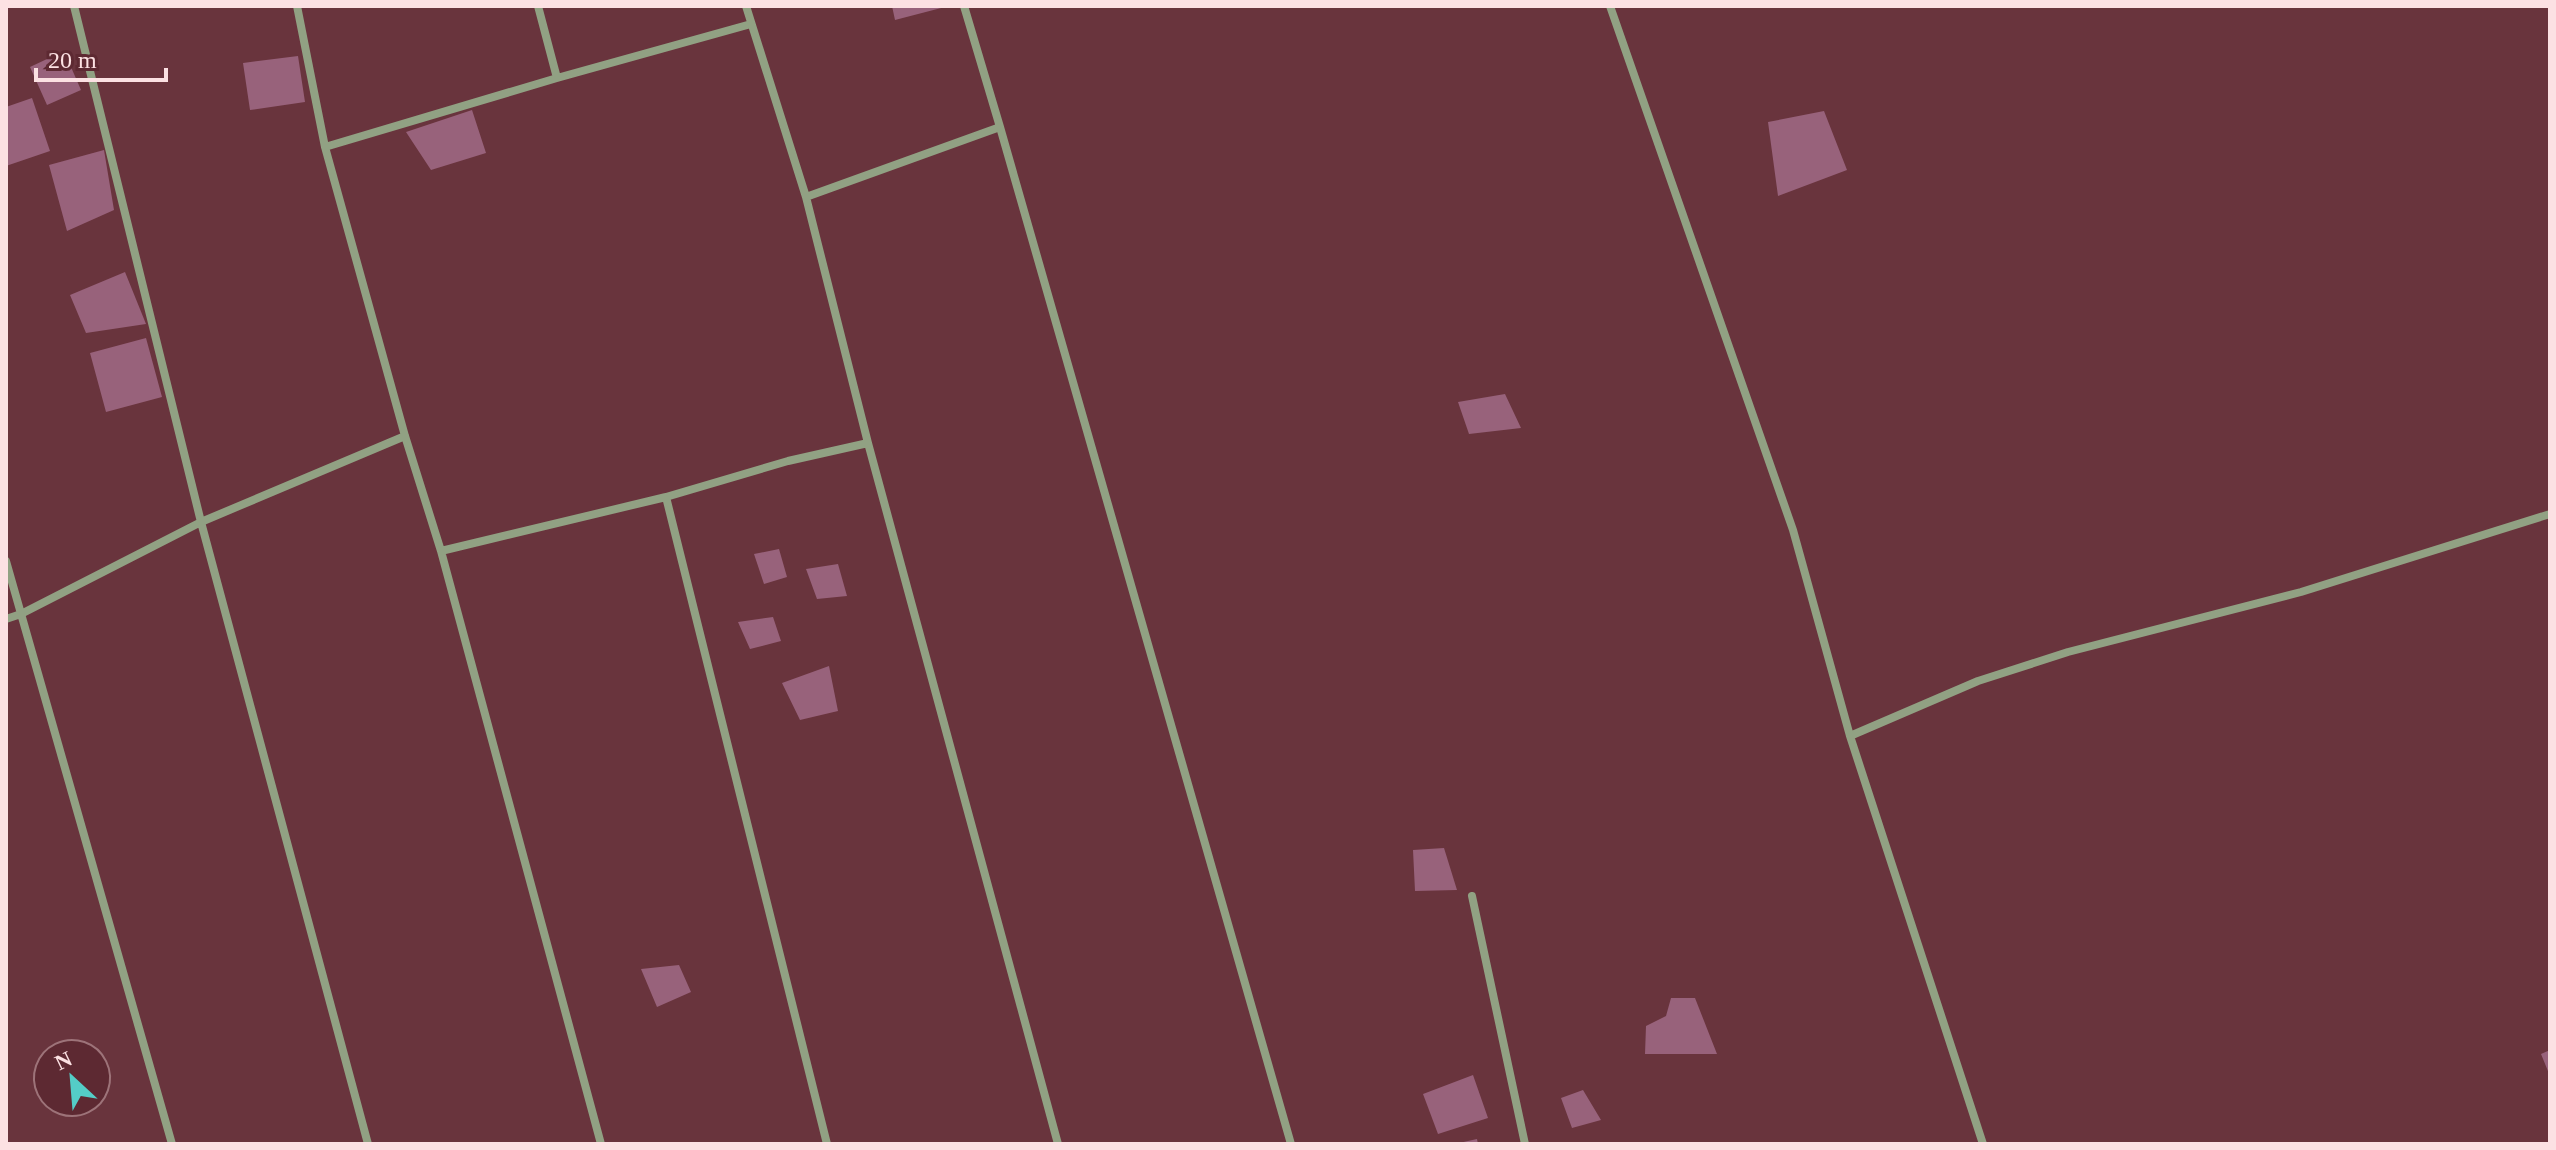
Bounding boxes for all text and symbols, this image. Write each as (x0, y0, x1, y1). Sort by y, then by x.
scale bar (36, 32, 166, 82)
text: 20 m (48, 47, 97, 73)
north arrow (32, 1038, 112, 1118)
text: N (51, 1046, 76, 1075)

